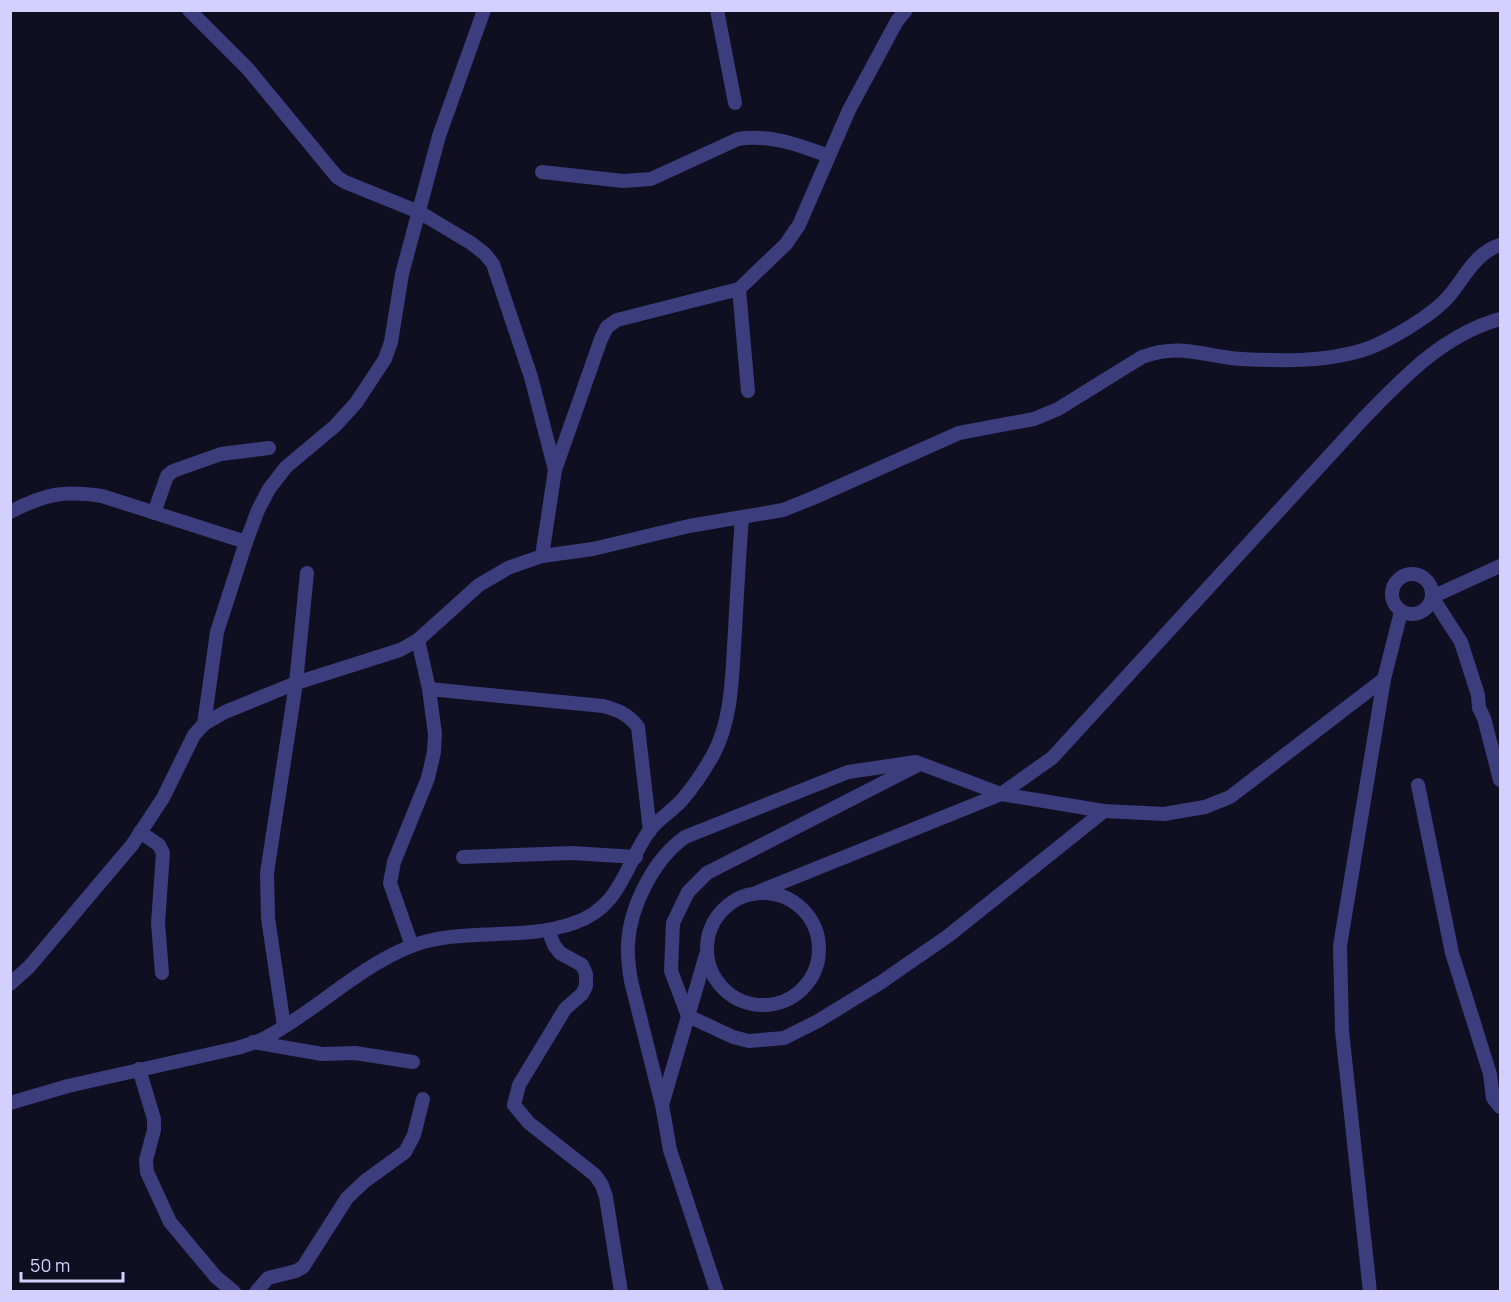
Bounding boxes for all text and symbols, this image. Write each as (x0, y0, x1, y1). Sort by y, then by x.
scale bar (21, 1245, 123, 1283)
text: 50 m (30, 1253, 70, 1277)

